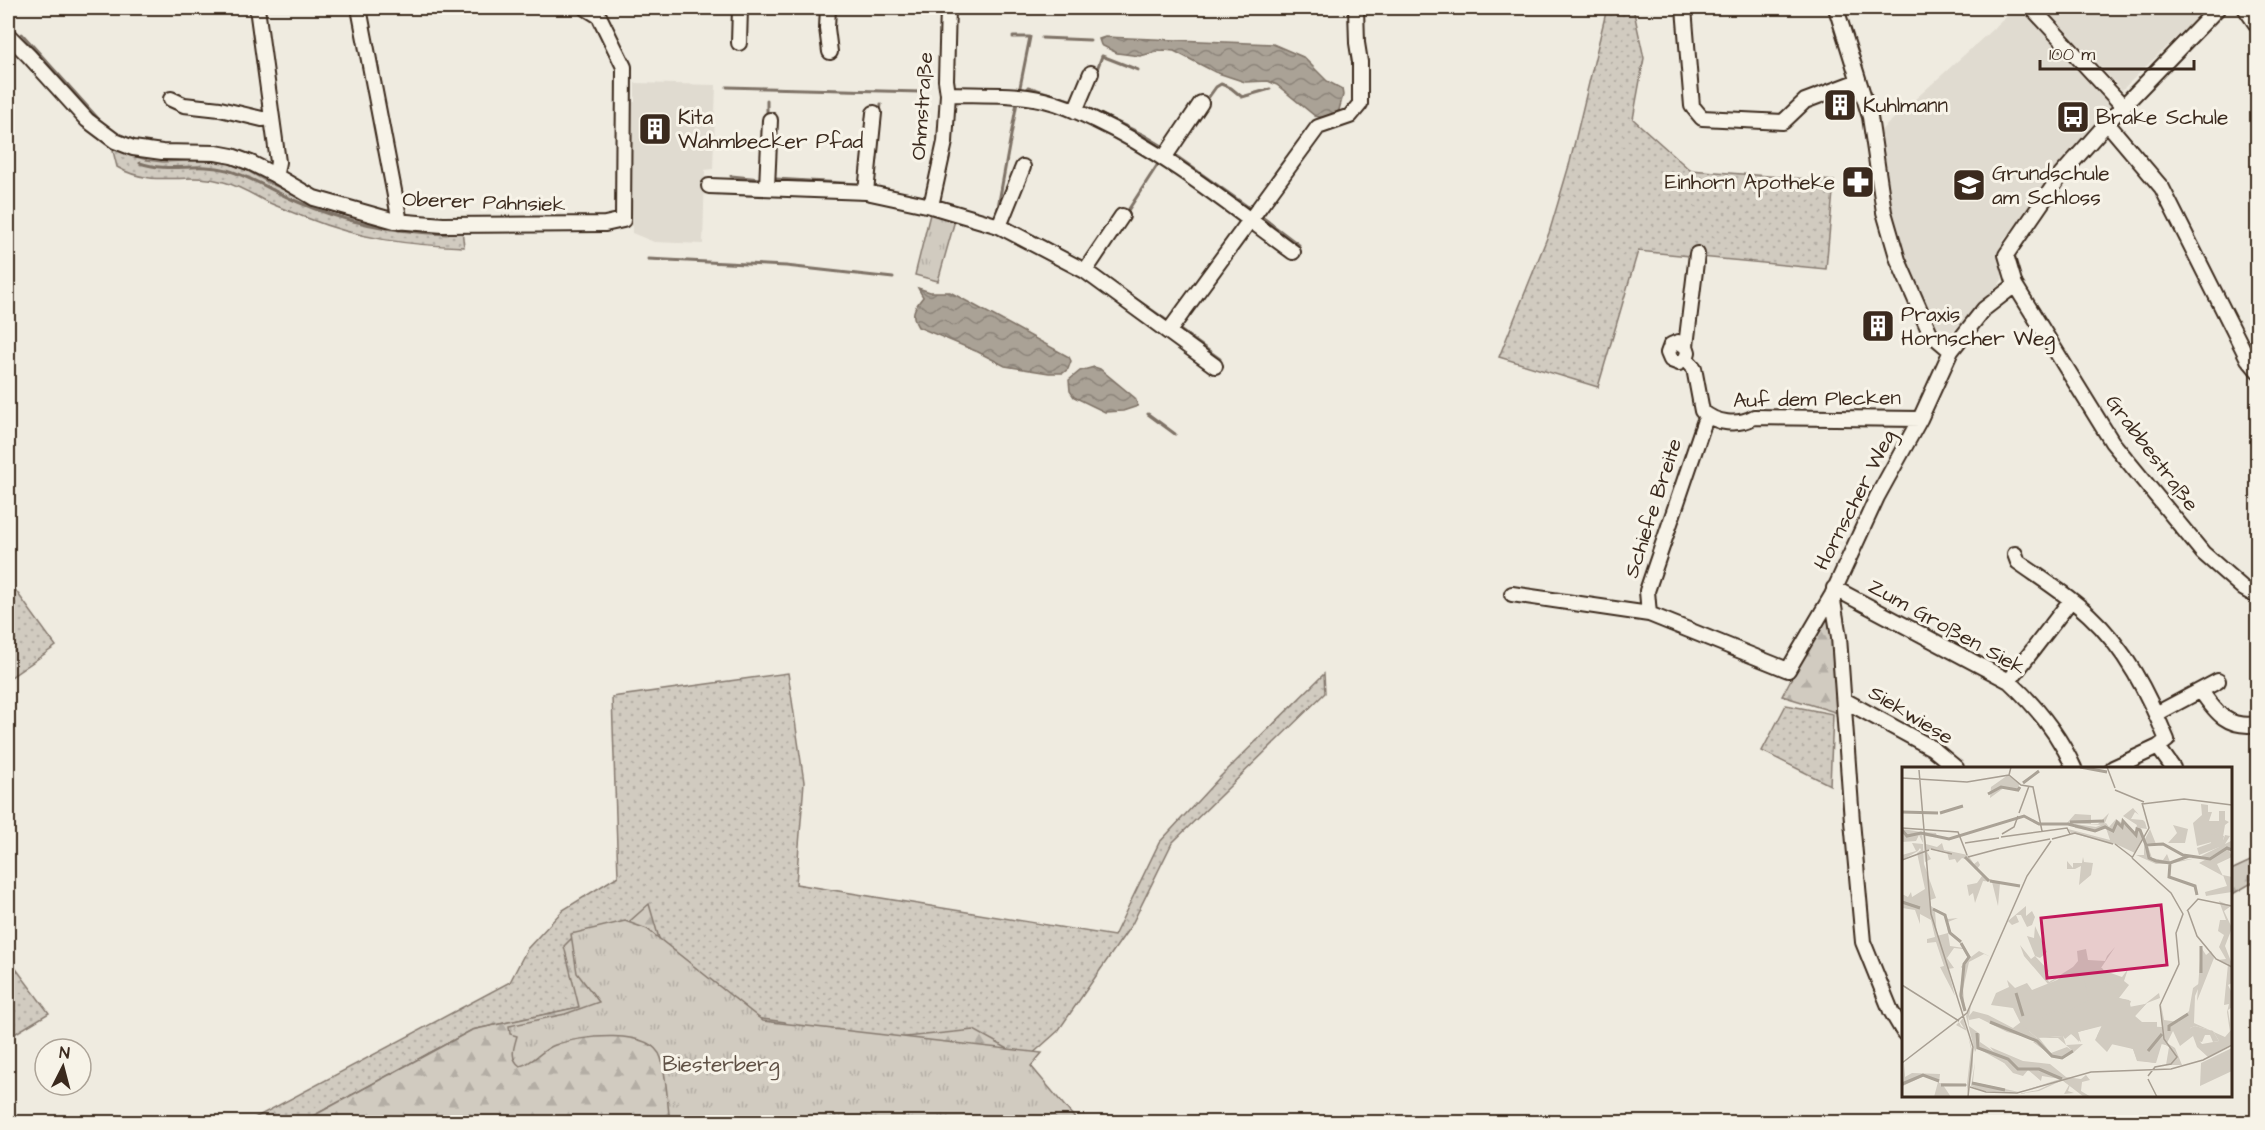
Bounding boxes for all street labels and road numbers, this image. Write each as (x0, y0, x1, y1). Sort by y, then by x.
street label: Ohmstraße (904, 51, 940, 161)
street label: Oberer Pahnsiek (402, 185, 566, 219)
street label: Auf dem Plecken (1733, 383, 1901, 415)
street label: Grabbestraße (2098, 389, 2206, 517)
street label: Hornscher Weg (1807, 425, 1905, 576)
street label: Schiefe Breite (1617, 435, 1689, 581)
street label: Zum Großen Siek (1863, 572, 2031, 682)
street label: Siekwiese (1863, 678, 1959, 752)

